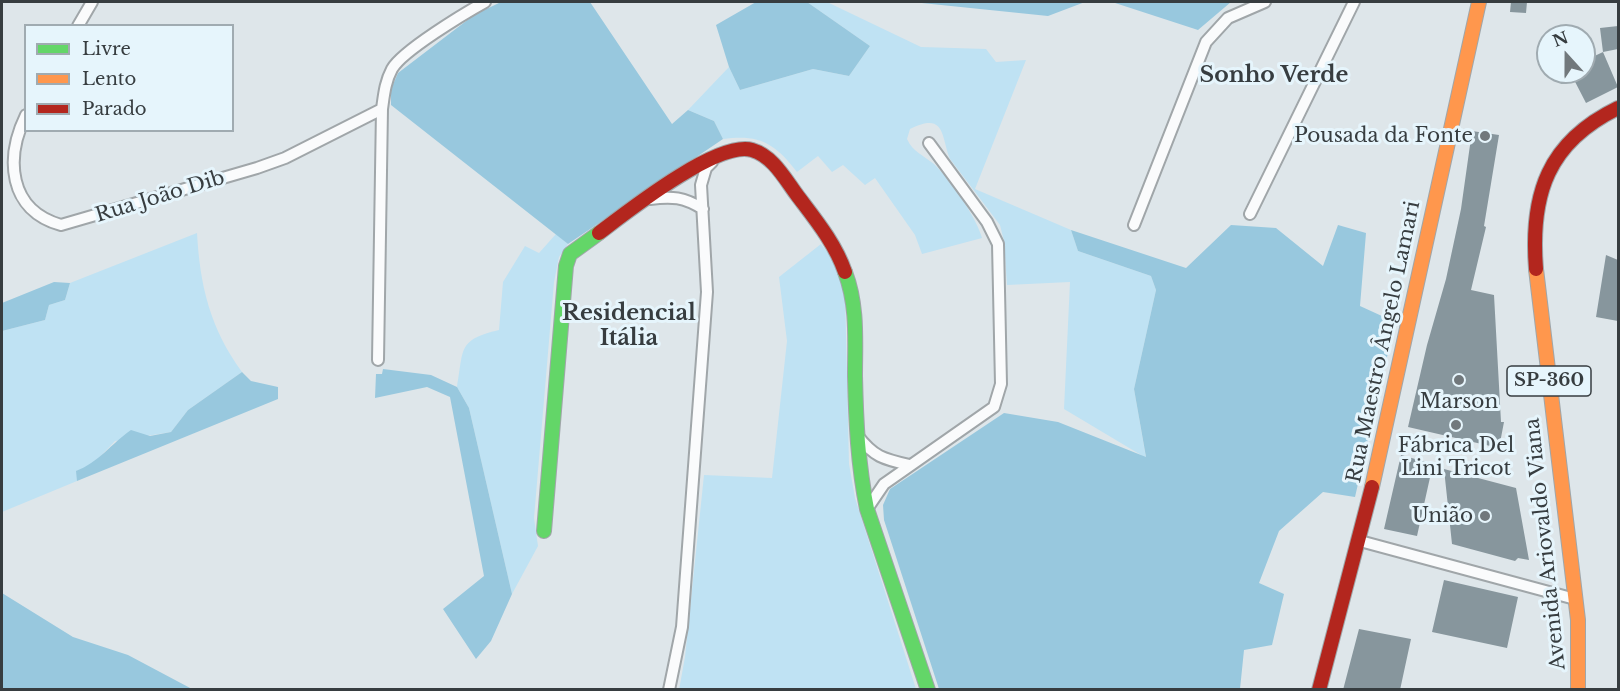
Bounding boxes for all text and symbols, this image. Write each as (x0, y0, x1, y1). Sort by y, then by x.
legend (24, 24, 234, 132)
north arrow (1536, 24, 1596, 84)
text: N (1550, 27, 1571, 51)
text: Livre (82, 38, 131, 60)
district label: Sonho Verde (1200, 63, 1348, 89)
text: Lento (82, 68, 136, 90)
text: Parado (82, 98, 147, 120)
place label: Pousada da Fonte (1294, 124, 1473, 148)
marker: Pousada da Fonte (1478, 129, 1492, 143)
street label: Rua João Dib (92, 166, 228, 228)
street label: Rua Maestro Ângelo Lamari (1342, 199, 1426, 485)
district label: Residencial Itália (562, 301, 696, 352)
road number: SP-360 (1507, 366, 1591, 396)
marker: Marson (1452, 373, 1466, 387)
place label: Marson (1420, 390, 1498, 414)
street label: Avenida Ariovaldo Viana (1521, 417, 1571, 671)
marker: Fábrica Del Lini Tricot (1449, 418, 1463, 432)
place label: Fábrica Del Lini Tricot (1398, 434, 1514, 481)
place label: União (1412, 504, 1473, 528)
marker: União (1478, 509, 1492, 523)

